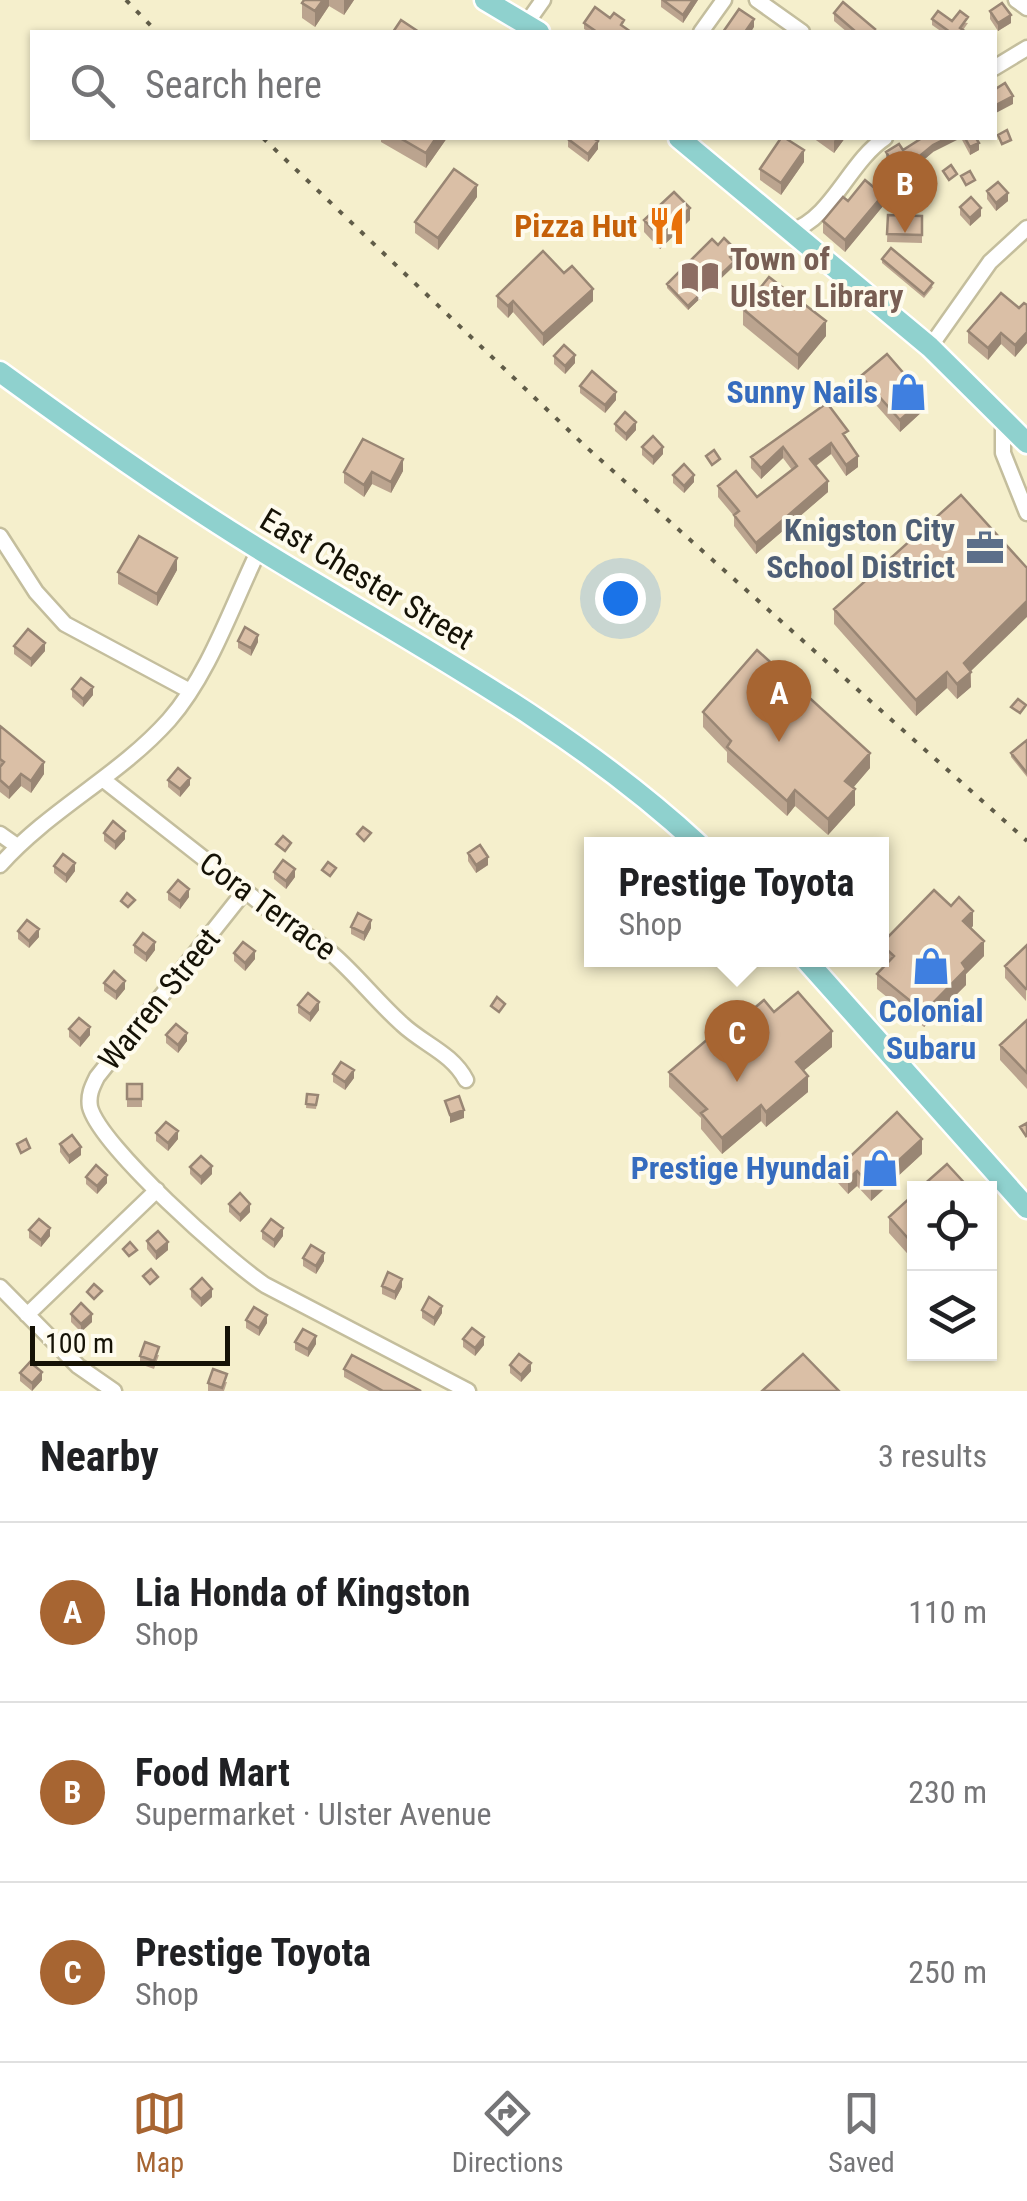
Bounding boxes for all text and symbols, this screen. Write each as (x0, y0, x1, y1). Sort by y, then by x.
search box (30, 30, 997, 140)
icon: search (65, 58, 120, 113)
text: Search here (145, 63, 322, 107)
pin: B (872, 150, 938, 233)
restaurant icon: Pizza Hut (646, 205, 688, 247)
place label: Pizza Hut (514, 207, 637, 245)
place label: Town of Ulster Library (730, 240, 904, 315)
library icon: Town of Ulster Library (679, 256, 721, 298)
shop icon: Sunny Nails (887, 371, 929, 413)
place label: Sunny Nails (727, 373, 878, 411)
street label: East Chester Street (253, 500, 481, 658)
place label: Knigston City School District (766, 511, 955, 586)
office icon: Knigston City School District (964, 527, 1006, 569)
your location (595, 573, 646, 624)
pin: A (746, 660, 812, 742)
popup (584, 837, 889, 967)
street label: Cora Terrace (192, 844, 344, 968)
text: Prestige Toyota (618, 861, 855, 905)
text: Shop (618, 905, 682, 943)
street label: Warren Street (90, 921, 228, 1077)
shop icon: Colonial Subaru (910, 945, 952, 987)
place label: Colonial Subaru (878, 992, 984, 1067)
pin: C (704, 1000, 770, 1082)
shop icon: Prestige Hyundai (859, 1147, 901, 1189)
place label: Prestige Hyundai (631, 1149, 850, 1187)
map controls (907, 1181, 997, 1361)
button: locate (907, 1181, 997, 1271)
button: layers (907, 1271, 997, 1361)
scale bar (30, 1321, 230, 1366)
text: 100 m (45, 1327, 114, 1360)
text: Nearby (40, 1432, 159, 1481)
text: 3 results (878, 1437, 987, 1475)
text: Lia Honda of Kingston (135, 1571, 470, 1615)
text: A (63, 1593, 82, 1631)
text: 110 m (908, 1593, 987, 1631)
text: Shop (135, 1615, 199, 1653)
text: Food Mart (135, 1751, 290, 1795)
text: B (64, 1773, 81, 1811)
text: 230 m (908, 1773, 987, 1811)
text: Supermarket · Ulster Avenue (135, 1795, 491, 1833)
text: Prestige Toyota (135, 1931, 371, 1975)
text: C (63, 1953, 82, 1991)
text: 250 m (908, 1953, 987, 1991)
text: Shop (135, 1975, 199, 2013)
tab: Map (132, 2086, 187, 2179)
tab: Directions (452, 2086, 564, 2179)
tab: Saved (828, 2086, 895, 2179)

